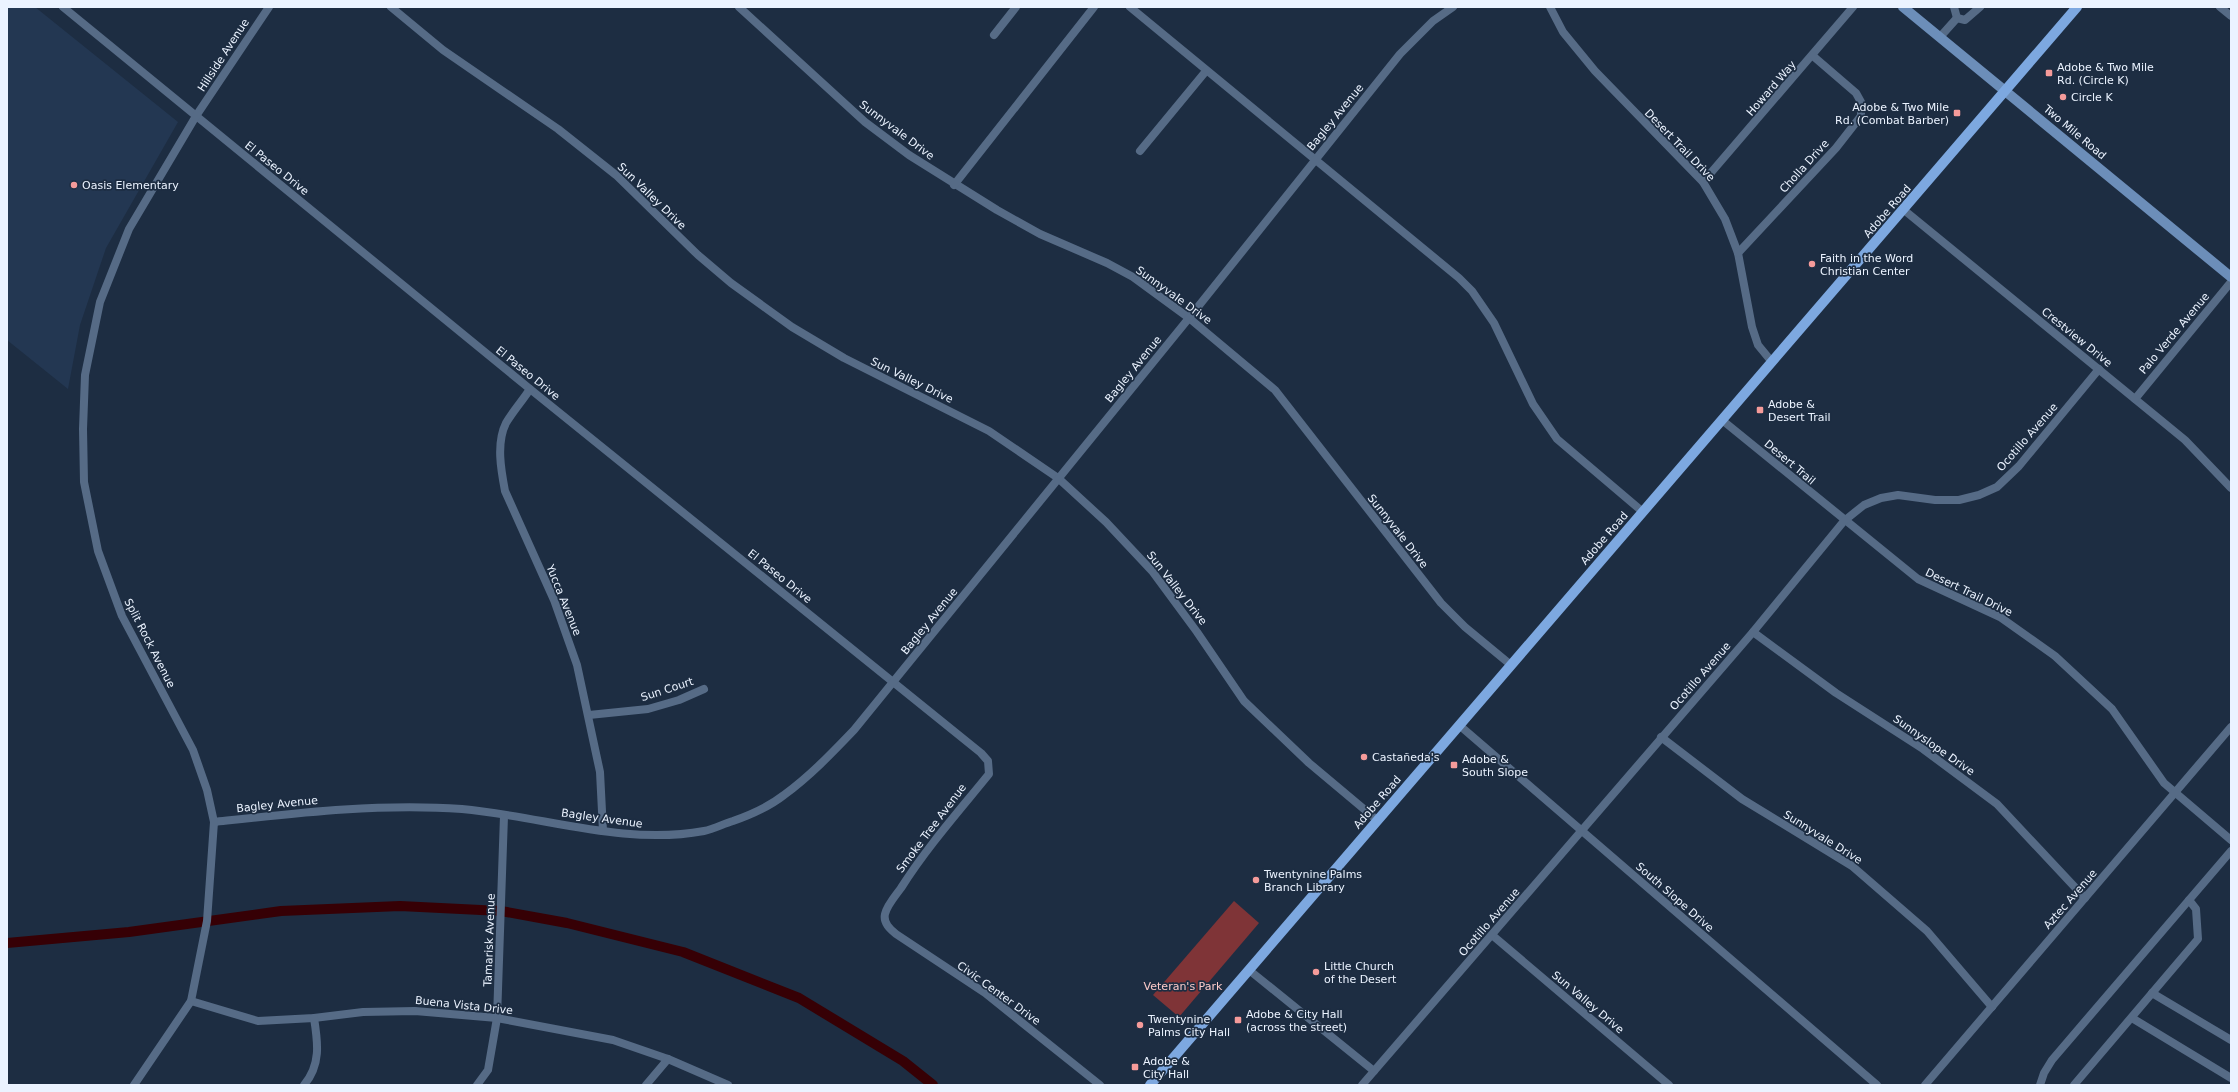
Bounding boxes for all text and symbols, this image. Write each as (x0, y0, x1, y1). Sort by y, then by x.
street label: Hillside Avenue (195, 16, 252, 94)
street label: Howard Way (1744, 58, 1799, 119)
place label: Adobe & Two Mile Rd. (Circle K) (2057, 61, 2154, 87)
marker: Adobe & Two Mile Rd. (Circle K) (2044, 68, 2054, 78)
street label: Bagley Avenue (1305, 81, 1366, 153)
place label: Circle K (2071, 91, 2113, 104)
marker: Circle K (2058, 92, 2068, 102)
street label: Sunnyvale Drive (857, 98, 937, 163)
place label: Adobe & Two Mile Rd. (Combat Barber) (1835, 101, 1949, 127)
street label: Two Mile Road (2040, 102, 2109, 162)
street label: Desert Trail Drive (1642, 107, 1718, 184)
marker: Adobe & Two Mile Rd. (Combat Barber) (1952, 108, 1962, 118)
street label: Cholla Drive (1777, 137, 1832, 196)
street label: El Paseo Drive (242, 139, 311, 198)
street label: Sun Valley Drive (615, 160, 689, 232)
place label: Oasis Elementary (82, 179, 179, 192)
marker: Oasis Elementary (69, 180, 79, 190)
street label: Adobe Road (1861, 182, 1914, 240)
place label: Faith in the Word Christian Center (1820, 252, 1913, 278)
marker: Faith in the Word Christian Center (1807, 259, 1817, 269)
street label: Sunnyvale Drive (1133, 264, 1214, 327)
street label: Palo Verde Avenue (2137, 290, 2212, 377)
street label: Crestview Drive (2039, 305, 2115, 370)
street label: Bagley Avenue (1103, 333, 1164, 405)
street label: El Paseo Drive (493, 344, 562, 403)
street label: Sun Valley Drive (868, 355, 955, 406)
place label: Adobe & Desert Trail (1768, 398, 1831, 424)
street label: Ocotillo Avenue (1994, 400, 2061, 474)
marker: Adobe & Desert Trail (1755, 405, 1765, 415)
street label: Desert Trail (1762, 437, 1818, 487)
street label: Sunnyvale Drive (1365, 492, 1431, 571)
street label: Adobe Road (1578, 509, 1631, 567)
street label: El Paseo Drive (745, 547, 814, 606)
street label: Sun Valley Drive (1144, 549, 1210, 628)
street label: Yucca Avenue (543, 562, 584, 638)
street label: Desert Trail Drive (1923, 566, 2015, 619)
street label: Bagley Avenue (899, 585, 960, 657)
street label: Split Rock Avenue (121, 596, 178, 690)
street label: Ocotillo Avenue (1667, 639, 1734, 713)
street label: Sun Court (639, 675, 696, 704)
street label: Sunnyslope Drive (1890, 712, 1977, 779)
place label: Castañeda's (1372, 751, 1440, 764)
marker: Castañeda's (1359, 752, 1369, 762)
place label: Adobe & South Slope (1462, 753, 1528, 779)
marker: Adobe & South Slope (1449, 760, 1459, 770)
street label: Adobe Road (1351, 773, 1404, 831)
street label: Smoke Tree Avenue (894, 781, 969, 875)
street label: Bagley Avenue (236, 794, 319, 815)
street label: Bagley Avenue (560, 806, 644, 831)
street label: Sunnyvale Drive (1781, 808, 1865, 867)
street label: South Slope Drive (1633, 860, 1716, 935)
street label: Aztec Avenue (2041, 867, 2100, 932)
place label: Twentynine Palms Branch Library (1263, 868, 1362, 894)
marker: Twentynine Palms Branch Library (1251, 875, 1261, 885)
street label: Ocotillo Avenue (1456, 885, 1523, 959)
street label: Tamarisk Avenue (481, 893, 498, 988)
street label: Civic Center Drive (955, 959, 1043, 1028)
place label: Little Church of the Desert (1324, 960, 1397, 986)
marker: Little Church of the Desert (1311, 967, 1321, 977)
street label: Sun Valley Drive (1549, 968, 1627, 1036)
park label: Veteran's Park (1144, 980, 1223, 993)
street label: Buena Vista Drive (414, 994, 514, 1017)
place label: Adobe & City Hall (across the street) (1246, 1008, 1347, 1034)
place label: Twentynine Palms City Hall (1147, 1013, 1230, 1039)
marker: Adobe & City Hall (across the street) (1233, 1015, 1243, 1025)
marker: Twentynine Palms City Hall (1135, 1020, 1145, 1030)
place label: Adobe & City Hall (1143, 1055, 1190, 1081)
marker: Adobe & City Hall (1130, 1062, 1140, 1072)

